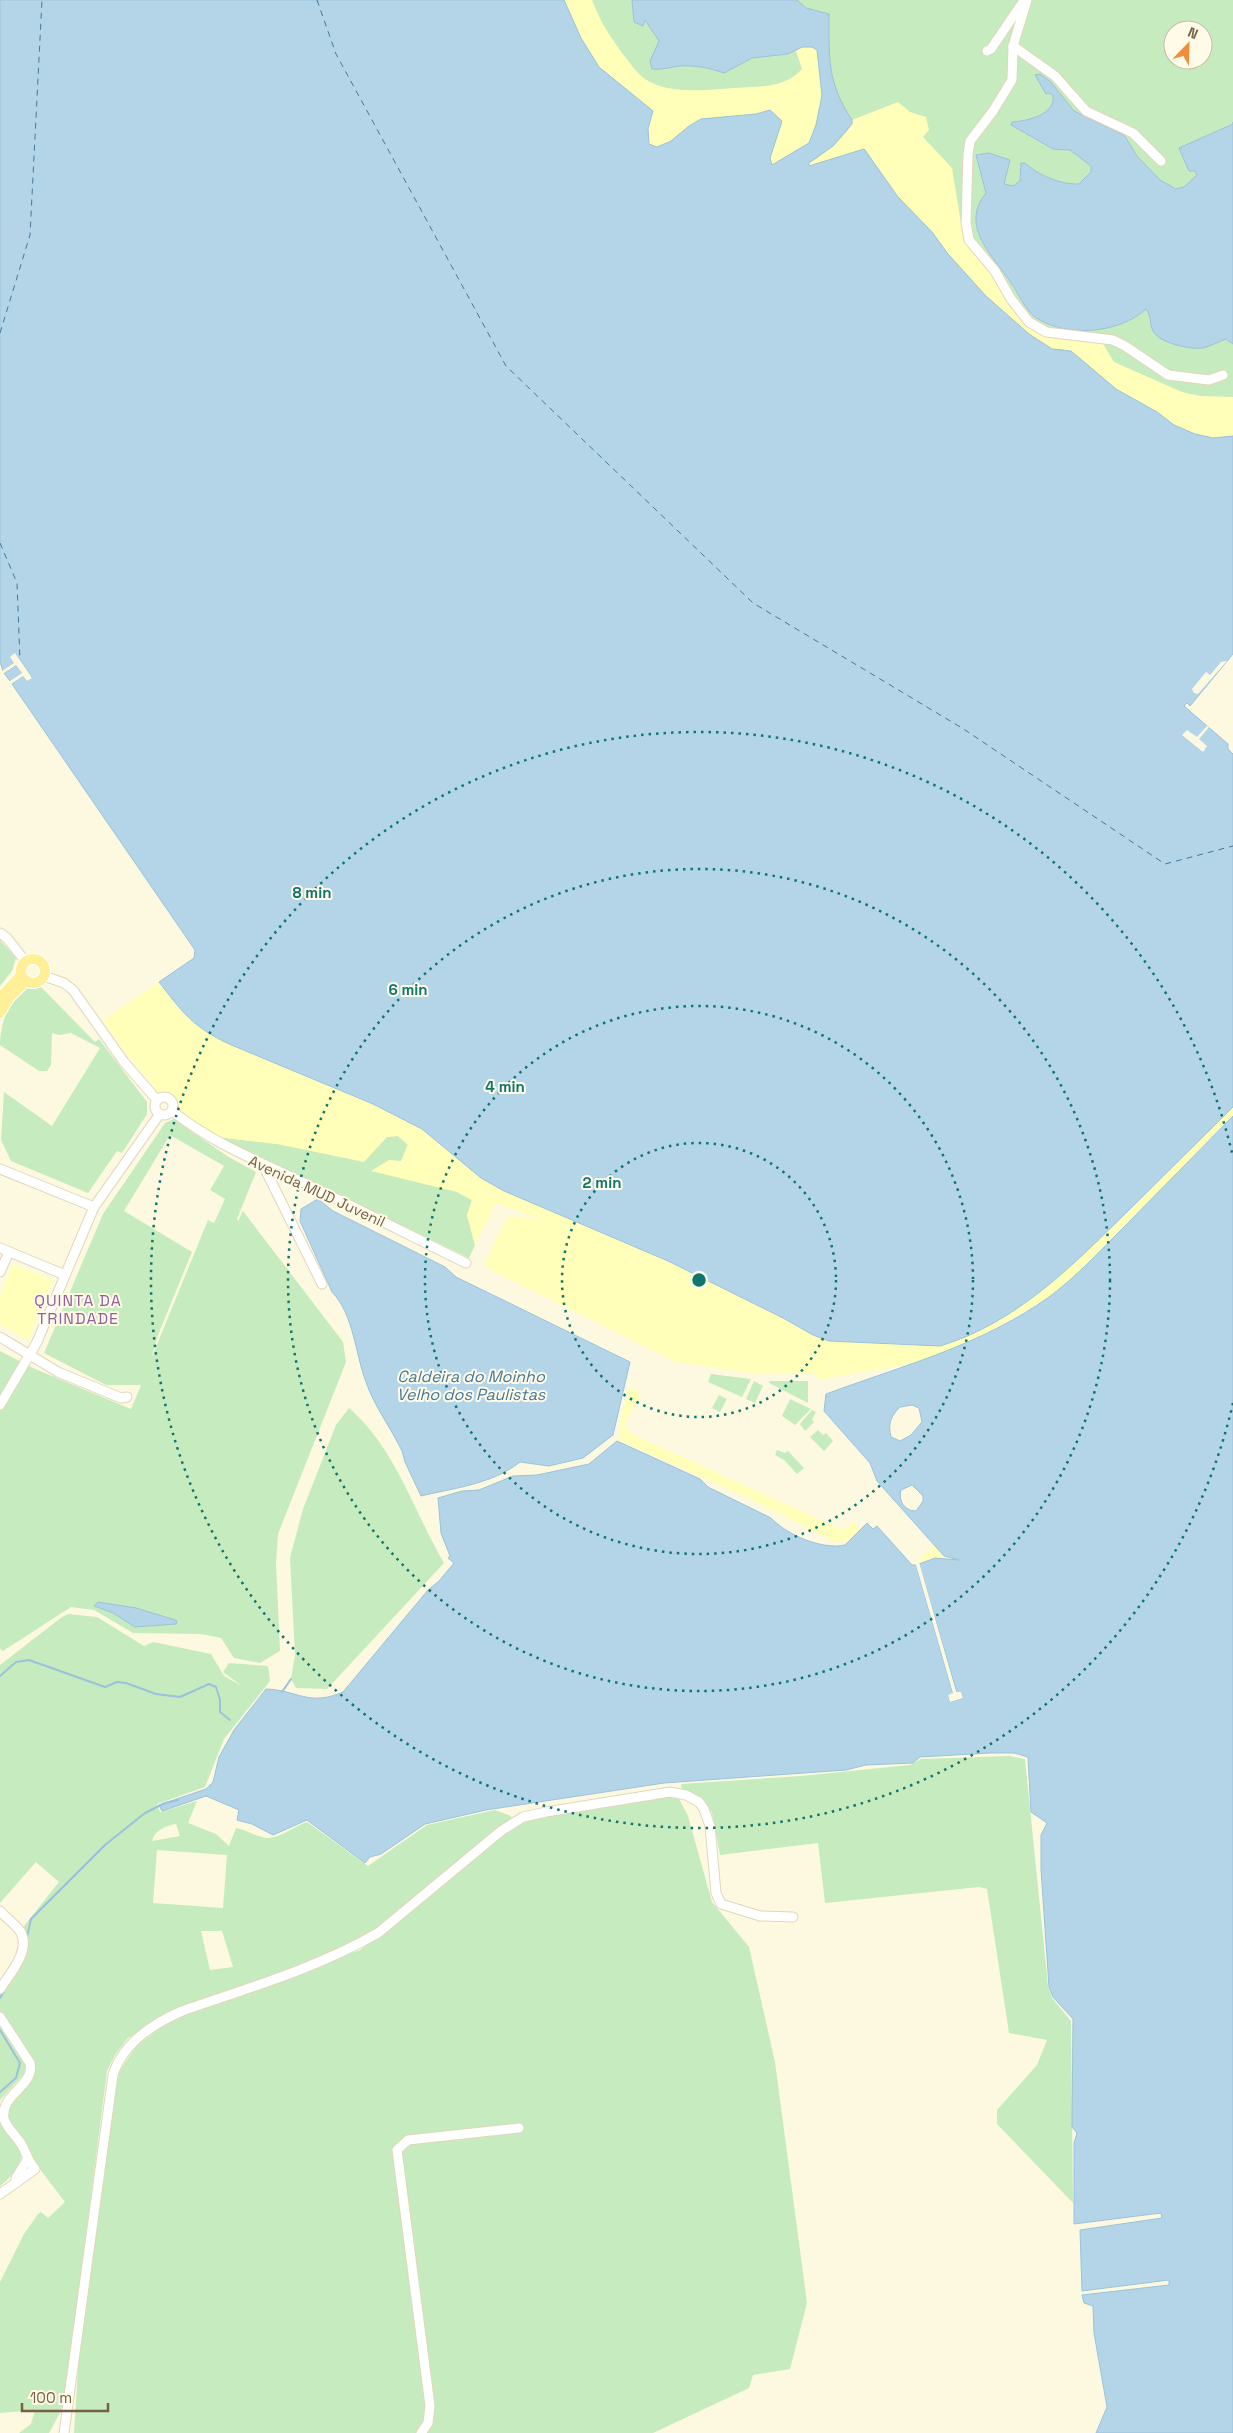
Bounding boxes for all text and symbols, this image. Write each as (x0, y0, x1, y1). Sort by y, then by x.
north arrow (1163, 20, 1213, 70)
text: N (1185, 23, 1201, 43)
text: 8 min (293, 883, 331, 902)
text: 6 min (388, 980, 428, 999)
text: 4 min (485, 1077, 525, 1096)
street label: Avenida MUD Juvenil (246, 1151, 388, 1231)
text: 2 min (583, 1173, 621, 1192)
centre of rings (690, 1271, 708, 1289)
district label: QUINTA DA TRINDADE (34, 1290, 122, 1329)
water label: Caldeira do Moinho Velho dos Paulistas (397, 1366, 546, 1405)
scale bar (22, 2380, 109, 2412)
text: 100 m (30, 2388, 72, 2407)

